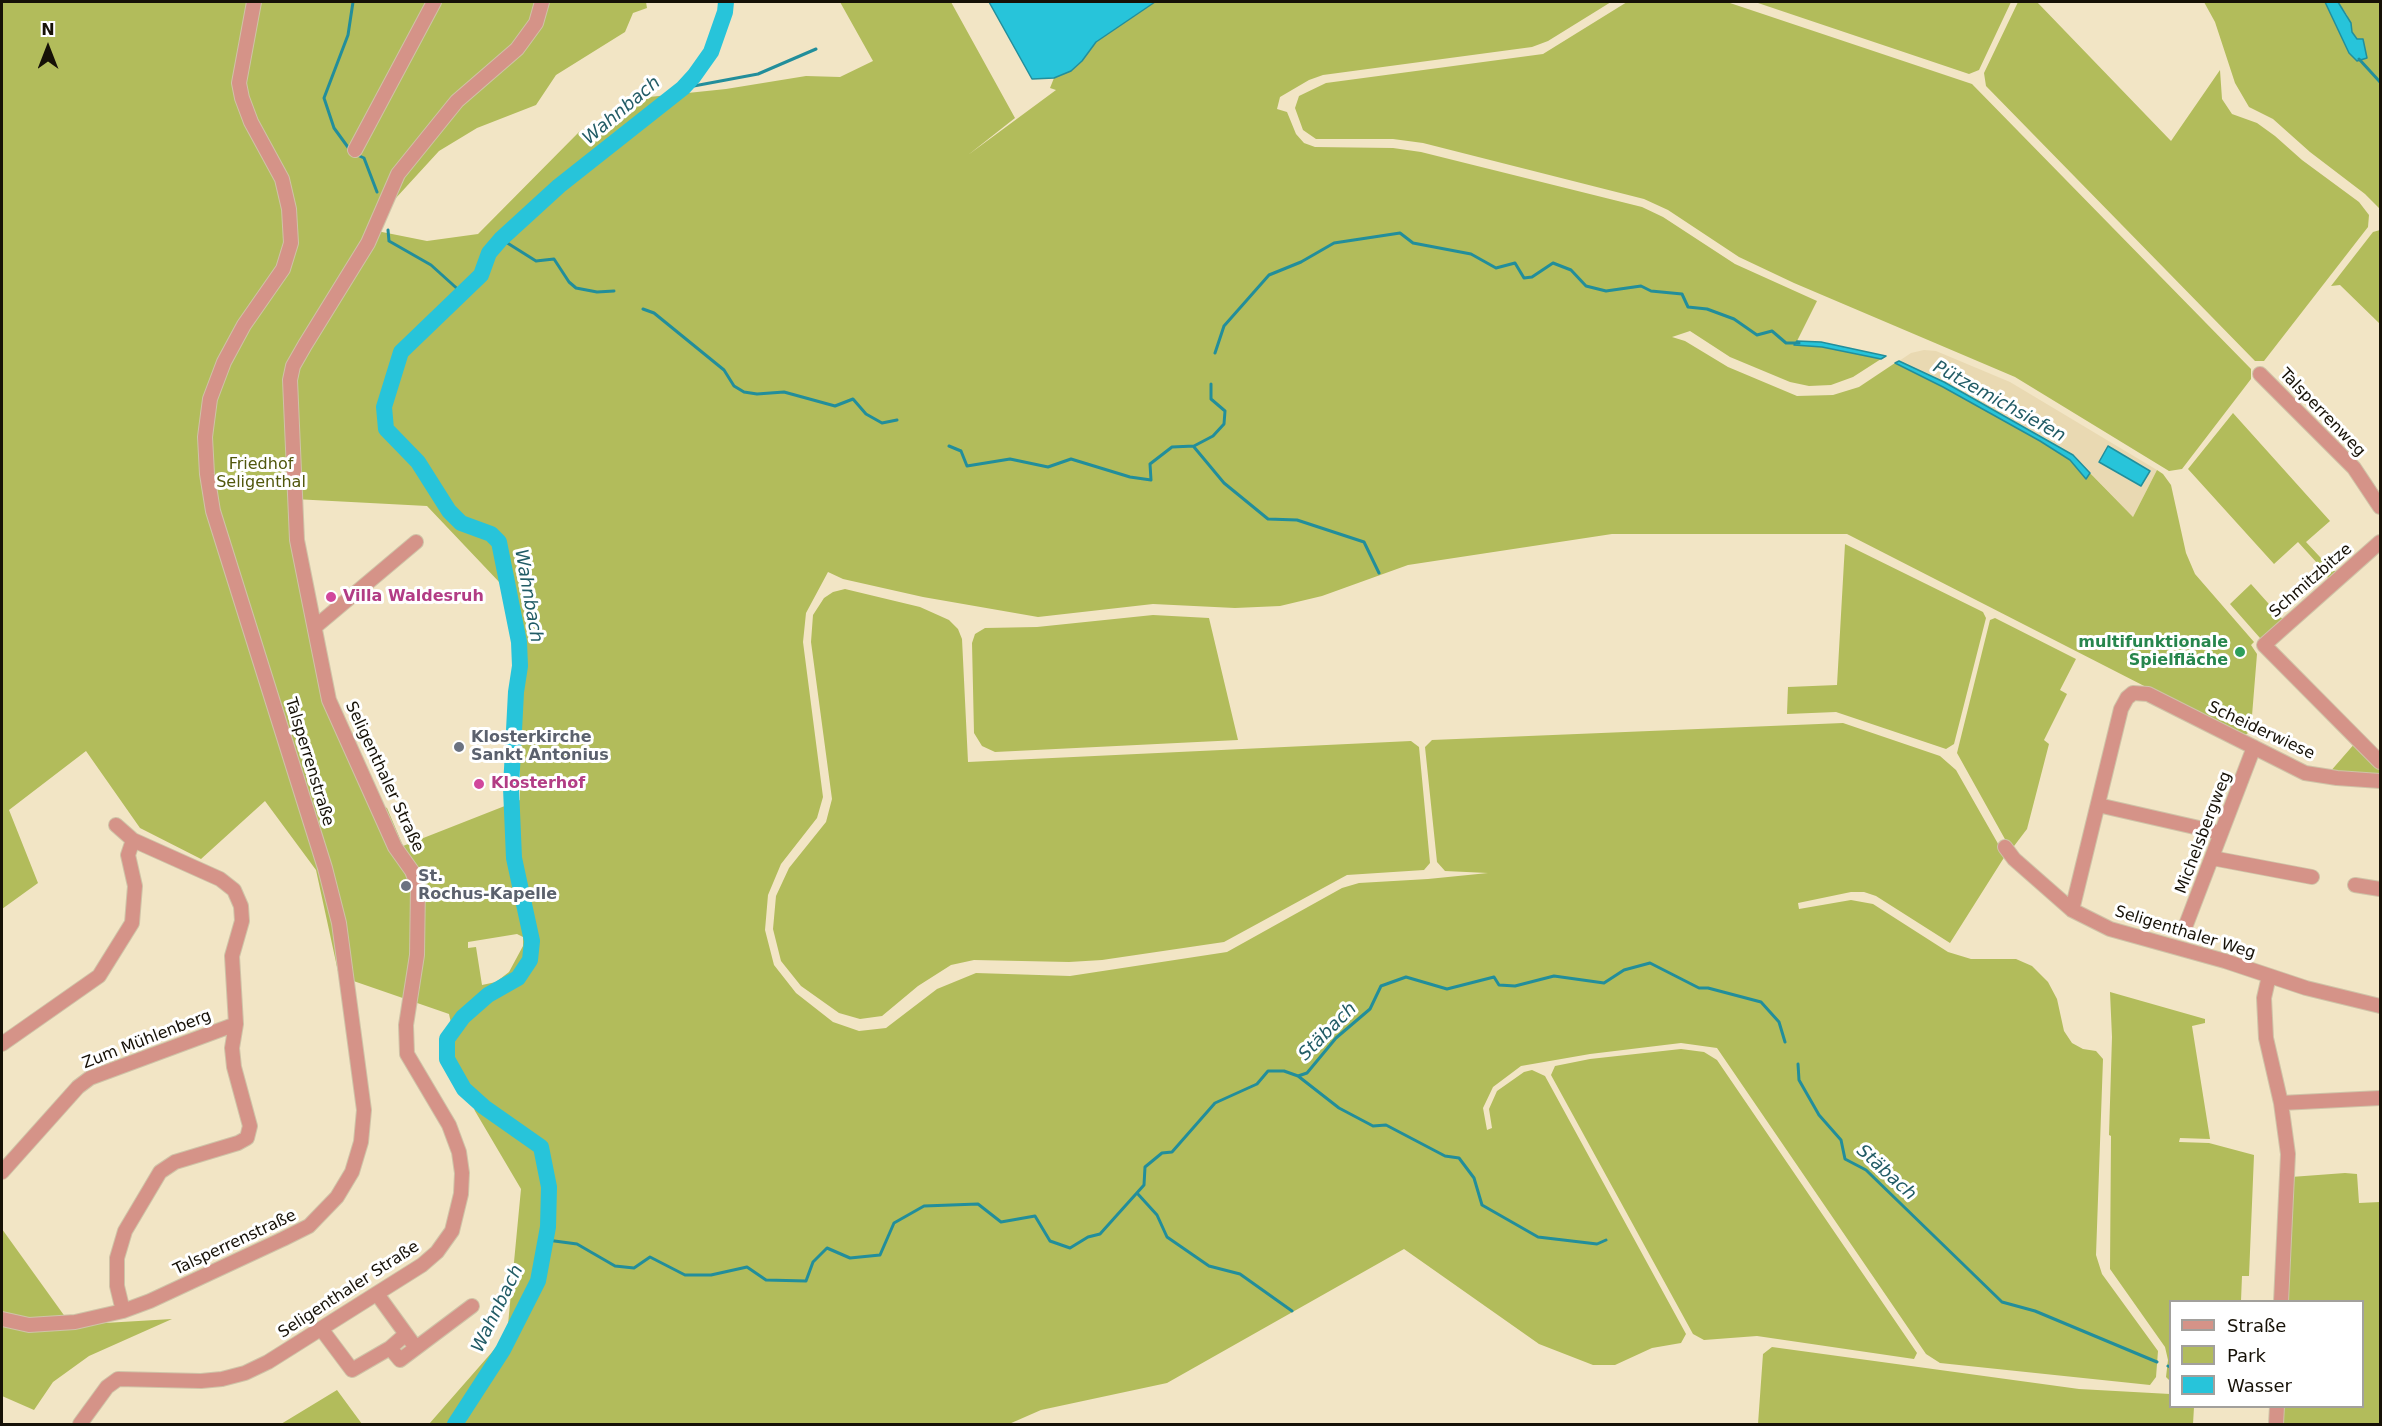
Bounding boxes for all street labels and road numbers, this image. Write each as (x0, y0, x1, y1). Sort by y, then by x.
street label: Talsperrenweg (2275, 365, 2369, 461)
street label: Schmitzbitze (2266, 540, 2356, 622)
street label: Talsperrenstraße (280, 696, 338, 828)
street label: Scheiderwiese (2205, 698, 2317, 764)
street label: Seligenthaler Straße (341, 699, 427, 855)
street label: Michelsbergweg (2172, 769, 2236, 897)
street label: Seligenthaler Weg (2112, 902, 2258, 964)
street label: Zum Mühlenberg (80, 1007, 214, 1073)
street label: Talsperrenstraße (171, 1206, 299, 1280)
street label: Seligenthaler Straße (275, 1237, 423, 1343)

